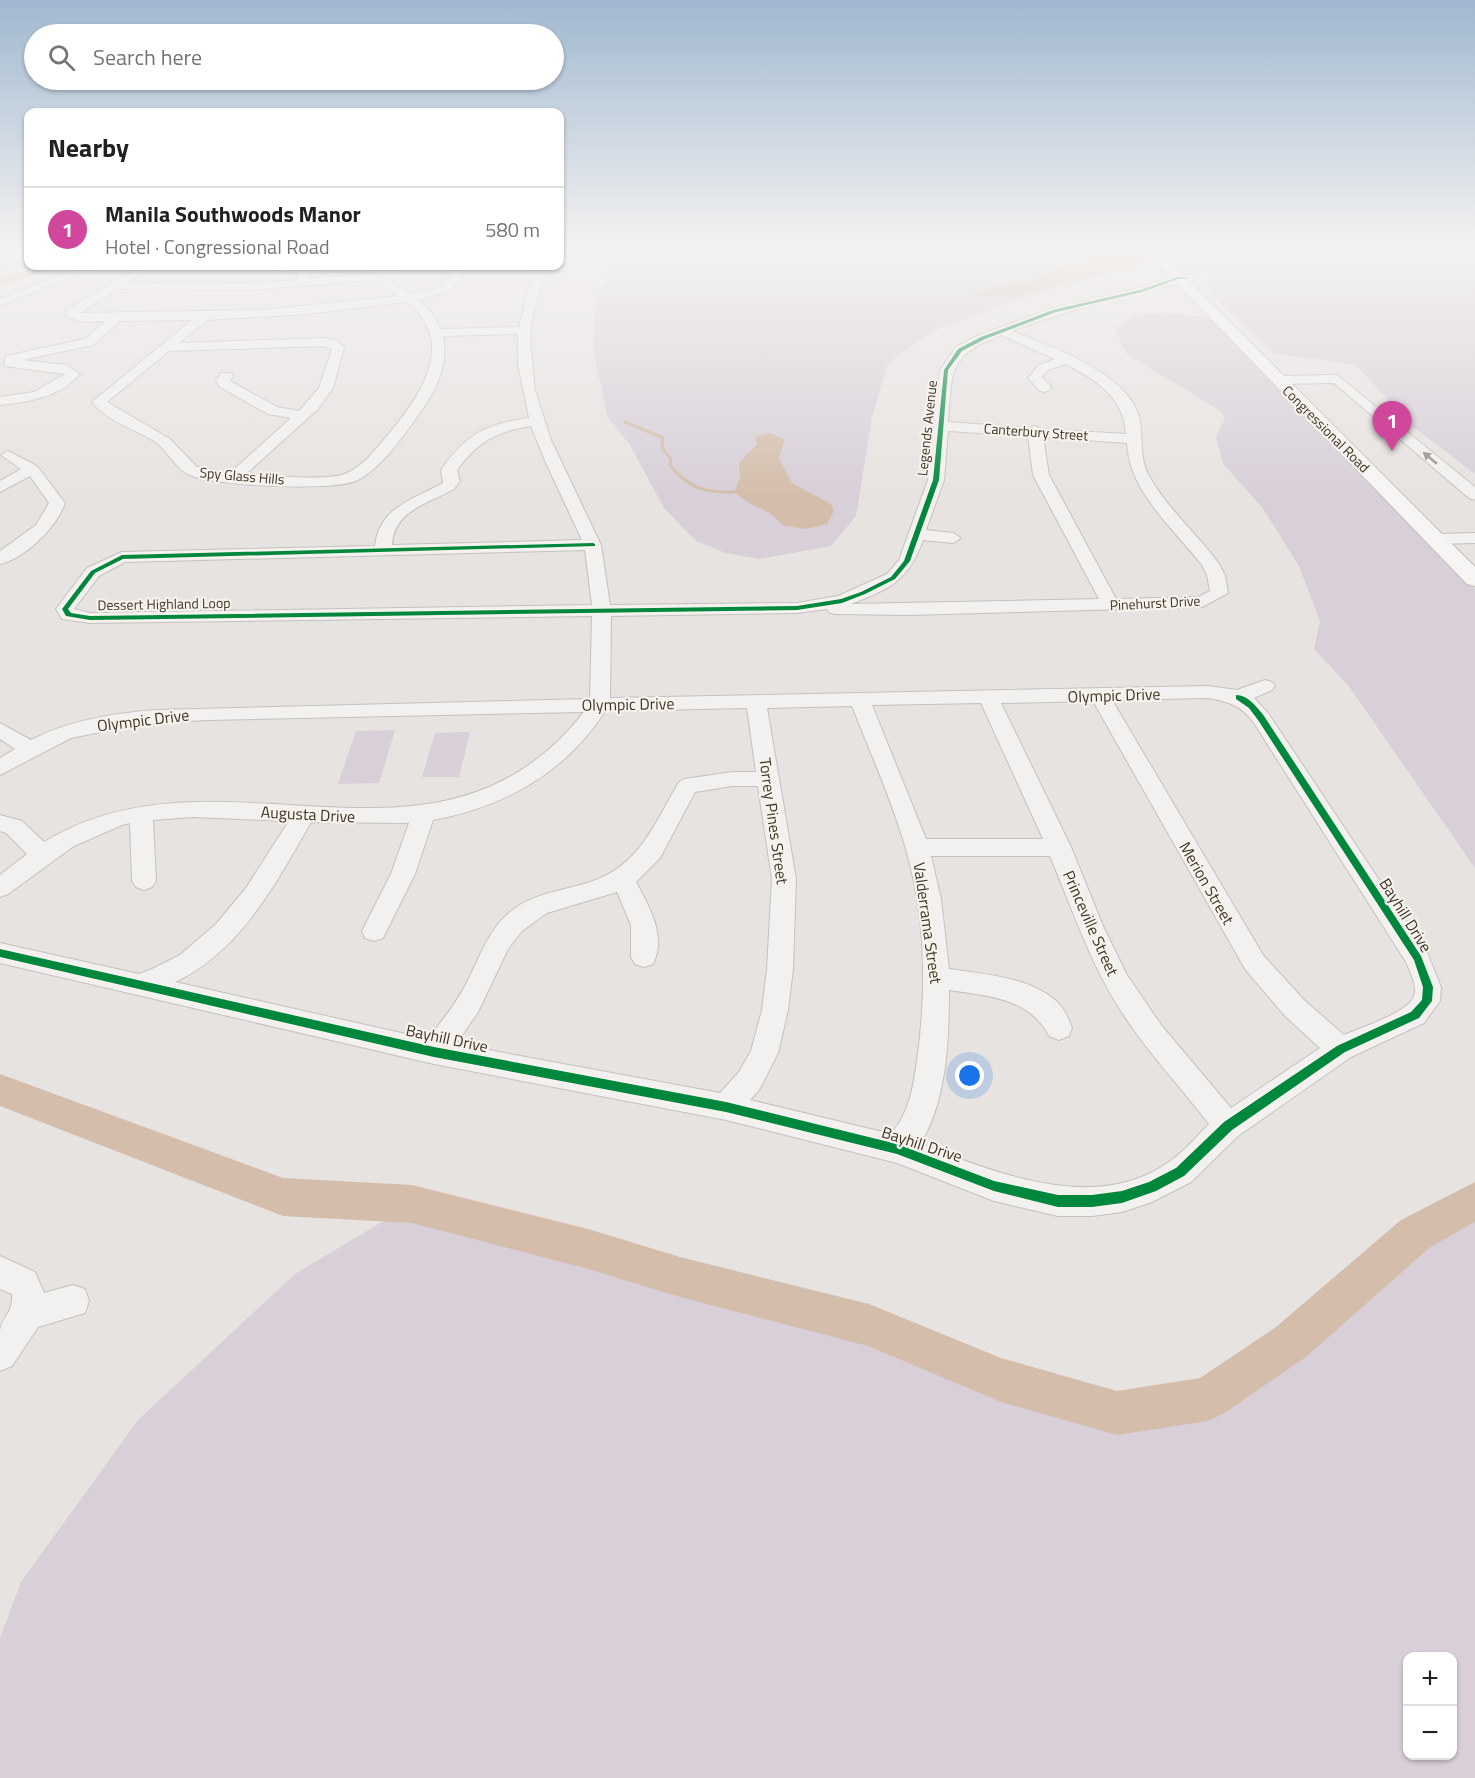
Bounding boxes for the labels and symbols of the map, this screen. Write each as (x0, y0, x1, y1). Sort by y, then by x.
street label: Legends Avenue (911, 379, 942, 477)
street label: Congressional Road (1278, 380, 1375, 477)
pin: 1 (1372, 402, 1412, 451)
street label: Canterbury Street (983, 417, 1089, 446)
one-way arrow (1423, 452, 1438, 465)
street label: Spy Glass Hills (199, 461, 285, 490)
street label: Pinehurst Drive (1109, 590, 1201, 615)
street label: Dessert Highland Loop (97, 592, 231, 615)
street label: Olympic Drive (1067, 681, 1161, 709)
street label: Olympic Drive (581, 691, 675, 717)
street label: Olympic Drive (95, 702, 191, 738)
street label: Torrey Pines Street (753, 756, 795, 886)
street label: Augusta Drive (260, 800, 356, 828)
street label: Merion Street (1174, 837, 1241, 929)
street label: Valderrama Street (908, 861, 948, 986)
street label: Princeville Street (1057, 866, 1125, 980)
street label: Bayhill Drive (1374, 873, 1438, 957)
street label: Bayhill Drive (404, 1018, 490, 1058)
your location (955, 1061, 984, 1090)
street label: Bayhill Drive (879, 1120, 965, 1168)

